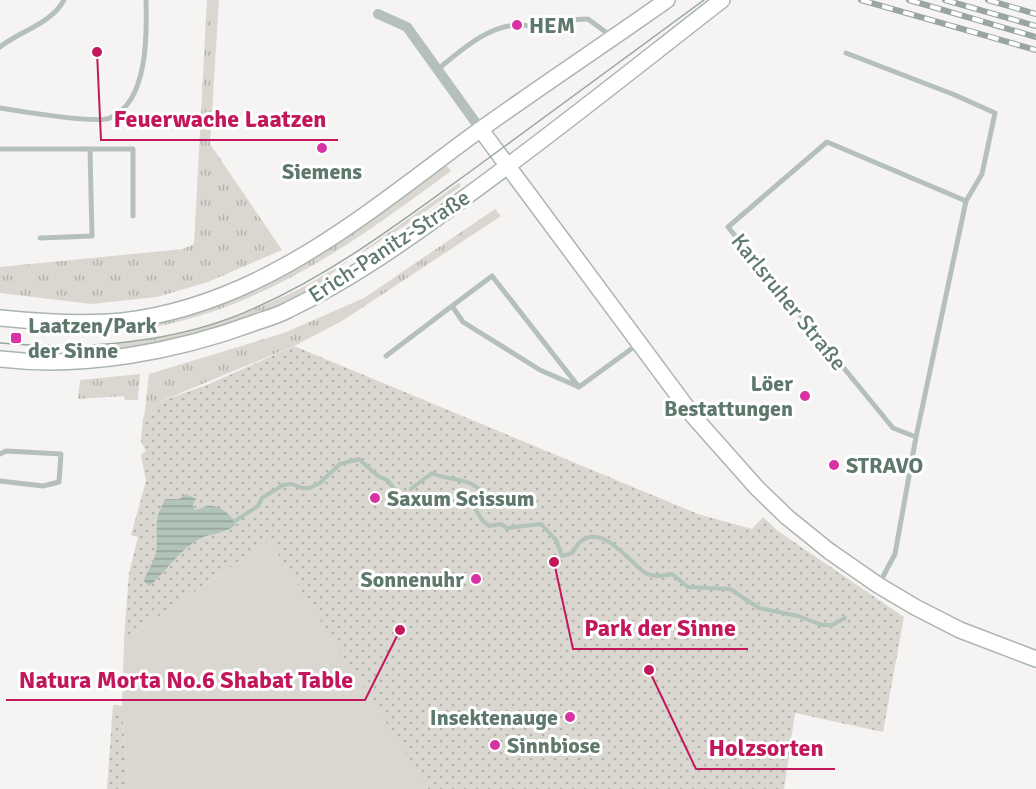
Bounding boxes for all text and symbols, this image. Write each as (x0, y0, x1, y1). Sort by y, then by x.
place label: HEM (529, 12, 575, 39)
marker: HEM (510, 18, 524, 32)
callout: Feuerwache Laatzen (101, 98, 338, 140)
text: Feuerwache Laatzen (114, 104, 326, 134)
marker: Siemens (315, 141, 329, 155)
place label: Siemens (282, 158, 362, 185)
street label: Erich-Panitz-Straße (303, 184, 475, 308)
street label: Karlsruher Straße (726, 228, 852, 376)
place label: Laatzen/Park der Sinne (28, 312, 158, 364)
marker: Laatzen/Park der Sinne (9, 331, 23, 345)
place label: Löer Bestattungen (664, 370, 793, 422)
marker: Löer Bestattungen (798, 389, 812, 403)
place label: STRAVO (846, 452, 923, 479)
marker: STRAVO (827, 458, 841, 472)
place label: Saxum Scissum (387, 485, 535, 512)
marker: Saxum Scissum (368, 491, 382, 505)
place label: Sonnenuhr (360, 566, 464, 593)
marker: Sonnenuhr (469, 572, 483, 586)
callout: Park der Sinne (573, 607, 748, 649)
text: Park der Sinne (584, 613, 736, 643)
callout: Natura Morta No.6 Shabat Table (6, 658, 365, 700)
text: Natura Morta No.6 Shabat Table (19, 665, 353, 695)
place label: Insektenauge (430, 704, 558, 731)
marker: Insektenauge (563, 710, 577, 724)
callout: Holzsorten (696, 727, 835, 769)
place label: Sinnbiose (507, 732, 600, 759)
text: Holzsorten (708, 733, 824, 763)
marker: Sinnbiose (488, 738, 502, 752)

